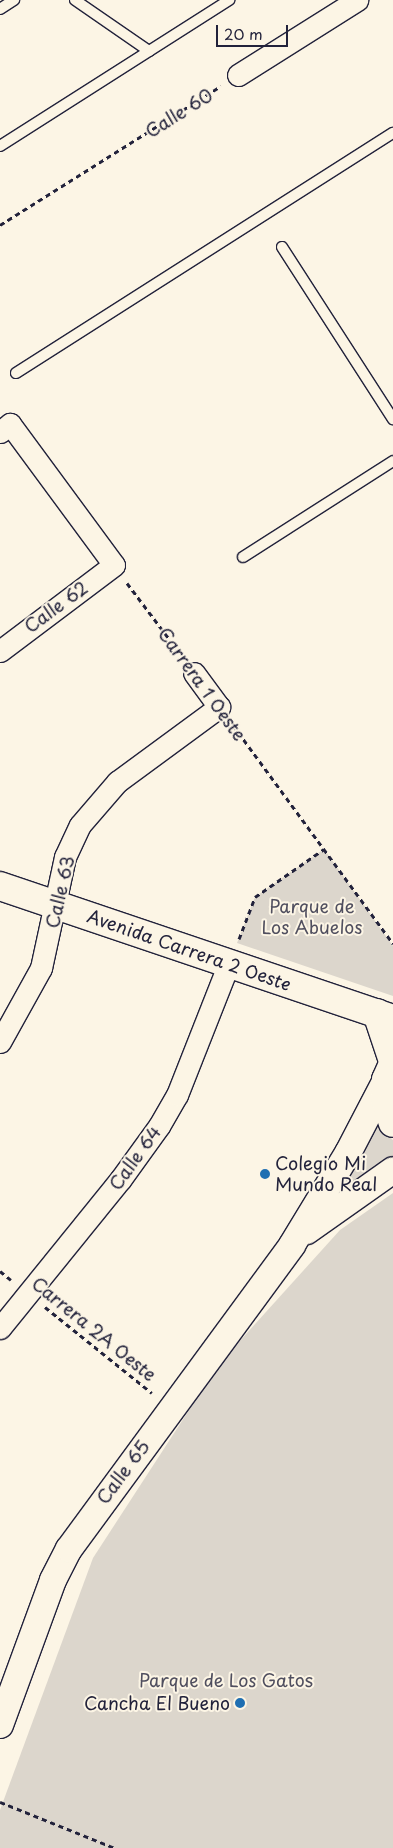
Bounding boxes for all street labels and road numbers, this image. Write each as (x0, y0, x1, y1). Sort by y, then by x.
street label: Calle 60 (141, 84, 217, 142)
street label: Calle 62 (20, 577, 92, 637)
street label: Carrera 1 Oeste (153, 623, 251, 745)
street label: Calle 63 (41, 854, 79, 930)
street label: Avenida Carrera 2 Oeste (84, 905, 294, 995)
street label: Calle 64 (104, 1122, 166, 1194)
street label: Carrera 2A Oeste (27, 1272, 161, 1386)
street label: Calle 65 (92, 1436, 154, 1508)

